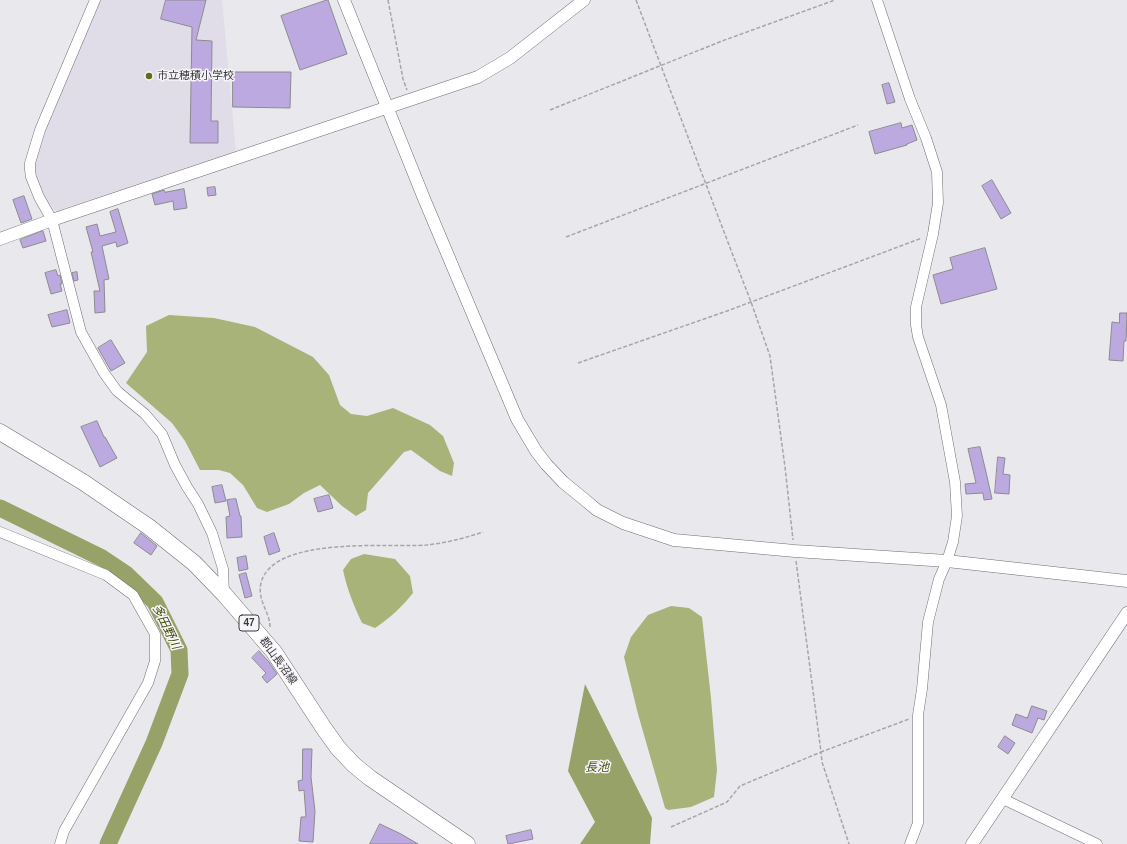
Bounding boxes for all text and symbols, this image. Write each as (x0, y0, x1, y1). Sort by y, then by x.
place label: 市立穂積小学校 (157, 69, 234, 83)
marker: 市立穂積小学校 (144, 71, 154, 81)
water label: 多田野川 (149, 602, 183, 652)
road number: 47 (239, 615, 259, 631)
street label: 郡山長沼線 (256, 635, 300, 687)
water label: 長池 (585, 761, 609, 775)

